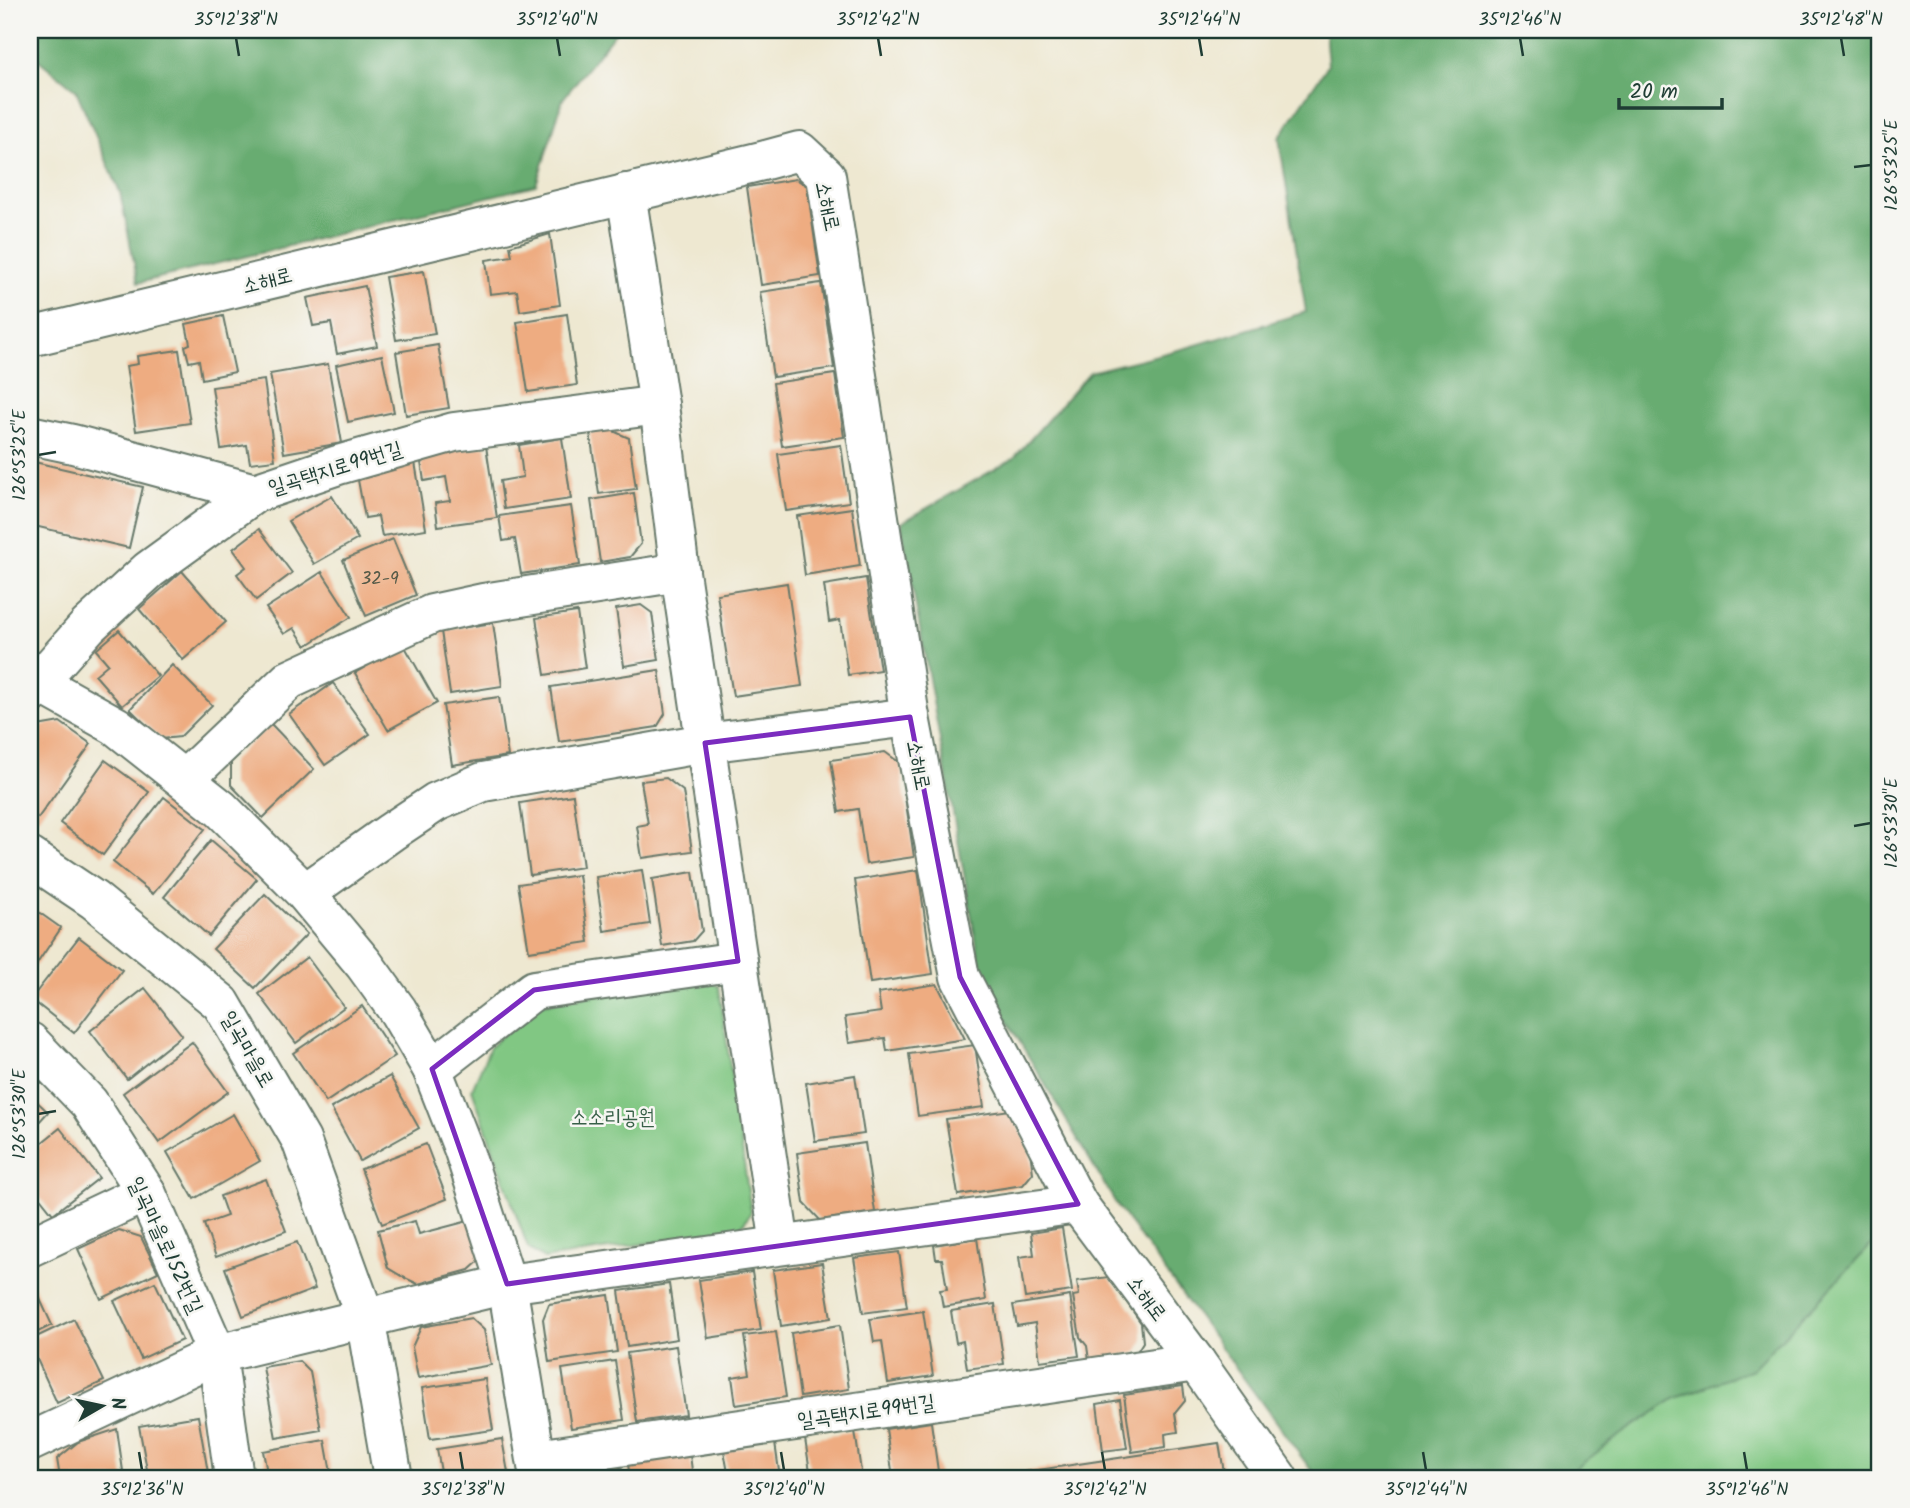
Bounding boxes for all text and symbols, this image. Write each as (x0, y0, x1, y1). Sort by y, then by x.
text: 35°12'38"N (194, 6, 278, 35)
text: 35°12'40"N (516, 6, 598, 35)
text: 35°12'42"N (836, 6, 920, 35)
text: 35°12'44"N (1158, 6, 1240, 35)
text: 35°12'46"N (1479, 6, 1561, 35)
text: 35°12'48"N (1799, 6, 1883, 35)
scale bar (1619, 66, 1723, 110)
text: 20 m (1630, 76, 1678, 109)
text: 126°53'25"E (1878, 119, 1907, 211)
street label: 소해로 (805, 178, 848, 235)
street label: 소해로 (239, 259, 296, 304)
text: 126°53'25"E (6, 409, 35, 501)
street label: 일곡택지로99번길 (264, 433, 407, 506)
house number: 32-9 (361, 565, 399, 594)
street label: 소해로 (896, 737, 939, 793)
text: 126°53'30"E (1878, 777, 1907, 868)
street label: 일곡마을로 (211, 1005, 282, 1095)
text: 126°53'30"E (6, 1068, 35, 1159)
park label: 소소리공원 (571, 1102, 655, 1135)
street label: 일곡마을로152번길 (118, 1171, 211, 1320)
street label: 소해로 (1117, 1269, 1174, 1329)
north arrow (66, 1372, 136, 1442)
street label: 일곡택지로99번길 (795, 1386, 937, 1438)
text: N (101, 1395, 133, 1412)
text: 35°12'36"N (100, 1476, 184, 1505)
text: 35°12'38"N (421, 1476, 505, 1505)
text: 35°12'40"N (743, 1476, 825, 1505)
text: 35°12'42"N (1063, 1476, 1147, 1505)
text: 35°12'44"N (1385, 1476, 1467, 1505)
text: 35°12'46"N (1706, 1476, 1788, 1505)

